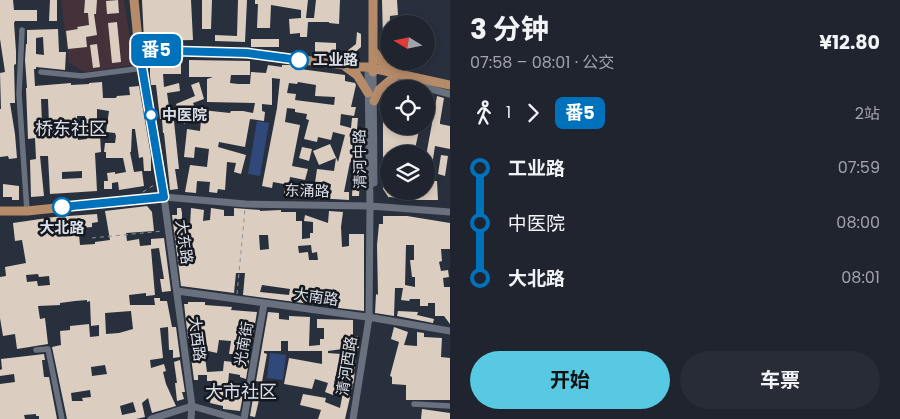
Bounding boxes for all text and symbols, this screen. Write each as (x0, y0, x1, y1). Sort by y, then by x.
text: 3 分钟 (470, 10, 549, 49)
north arrow (380, 15, 435, 70)
map controls (380, 15, 435, 200)
text: ¥12.80 (819, 29, 880, 56)
line badge: 番5 (134, 34, 178, 66)
text: 番5 (141, 37, 171, 62)
place label: 工业路 (313, 49, 358, 70)
marker: 工业路 (289, 50, 309, 70)
text: 07:58 – 08:01 · 公交 (470, 51, 614, 74)
button: locate (380, 80, 435, 135)
icon: walk (470, 99, 498, 127)
icon: forward (519, 99, 547, 127)
text: 番5 (565, 100, 595, 125)
text: 1 (506, 101, 511, 124)
text: 2站 (855, 102, 880, 125)
place label: 中医院 (162, 104, 207, 125)
marker: 中医院 (144, 108, 158, 122)
district label: 桥东社区 (35, 116, 107, 141)
street label: 清河中路 (348, 129, 371, 189)
button: layers (380, 145, 435, 200)
text: 工业路 (508, 155, 565, 182)
text: 07:59 (838, 156, 880, 179)
street label: 东涌路 (284, 180, 330, 201)
marker: 大北路 (52, 197, 72, 217)
text: 中医院 (508, 210, 565, 237)
text: 08:00 (836, 211, 880, 234)
place label: 大北路 (39, 217, 85, 238)
street label: 大东路 (171, 218, 198, 266)
text: 大北路 (508, 265, 565, 292)
text: 08:01 (841, 266, 880, 289)
street label: 大南路 (292, 283, 340, 310)
street label: 大西路 (184, 315, 211, 363)
street label: 光南街 (229, 320, 258, 368)
street label: 清河西路 (331, 335, 362, 397)
button: 开始 (470, 351, 670, 409)
button: 车票 (680, 351, 880, 409)
district label: 大市社区 (205, 379, 277, 404)

